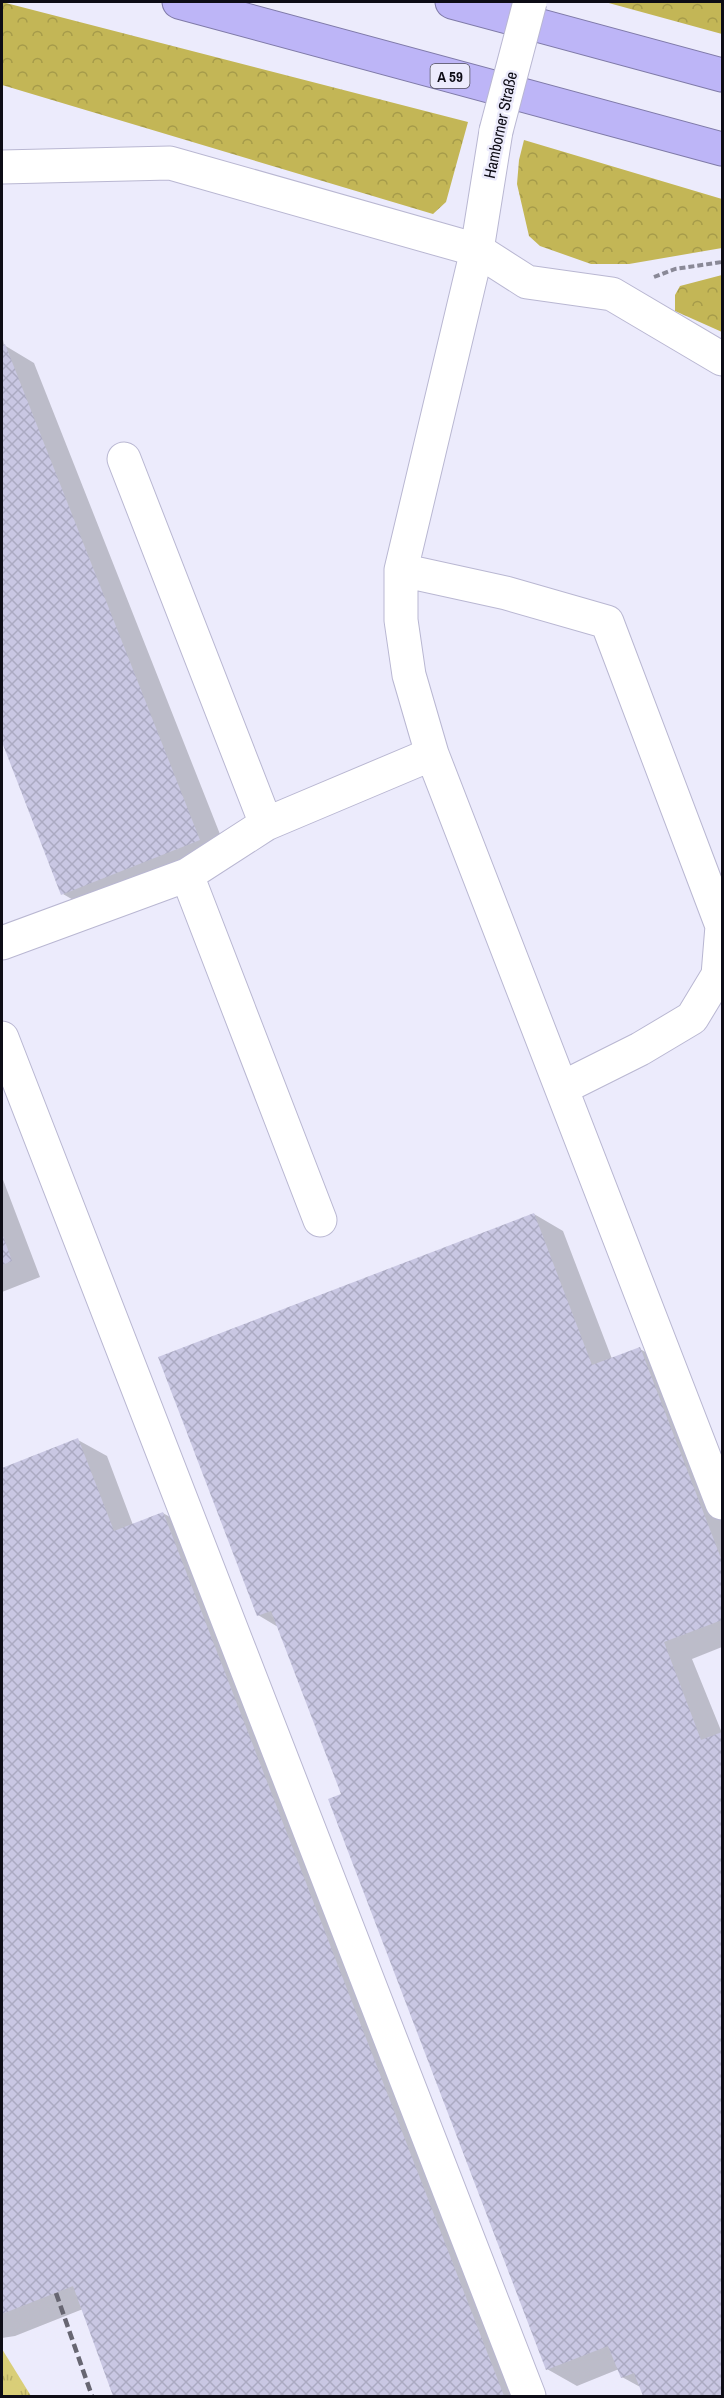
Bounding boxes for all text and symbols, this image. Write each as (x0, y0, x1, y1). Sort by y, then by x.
road number: A 59 (430, 64, 470, 88)
street label: Hamborner Straße (478, 70, 522, 180)

